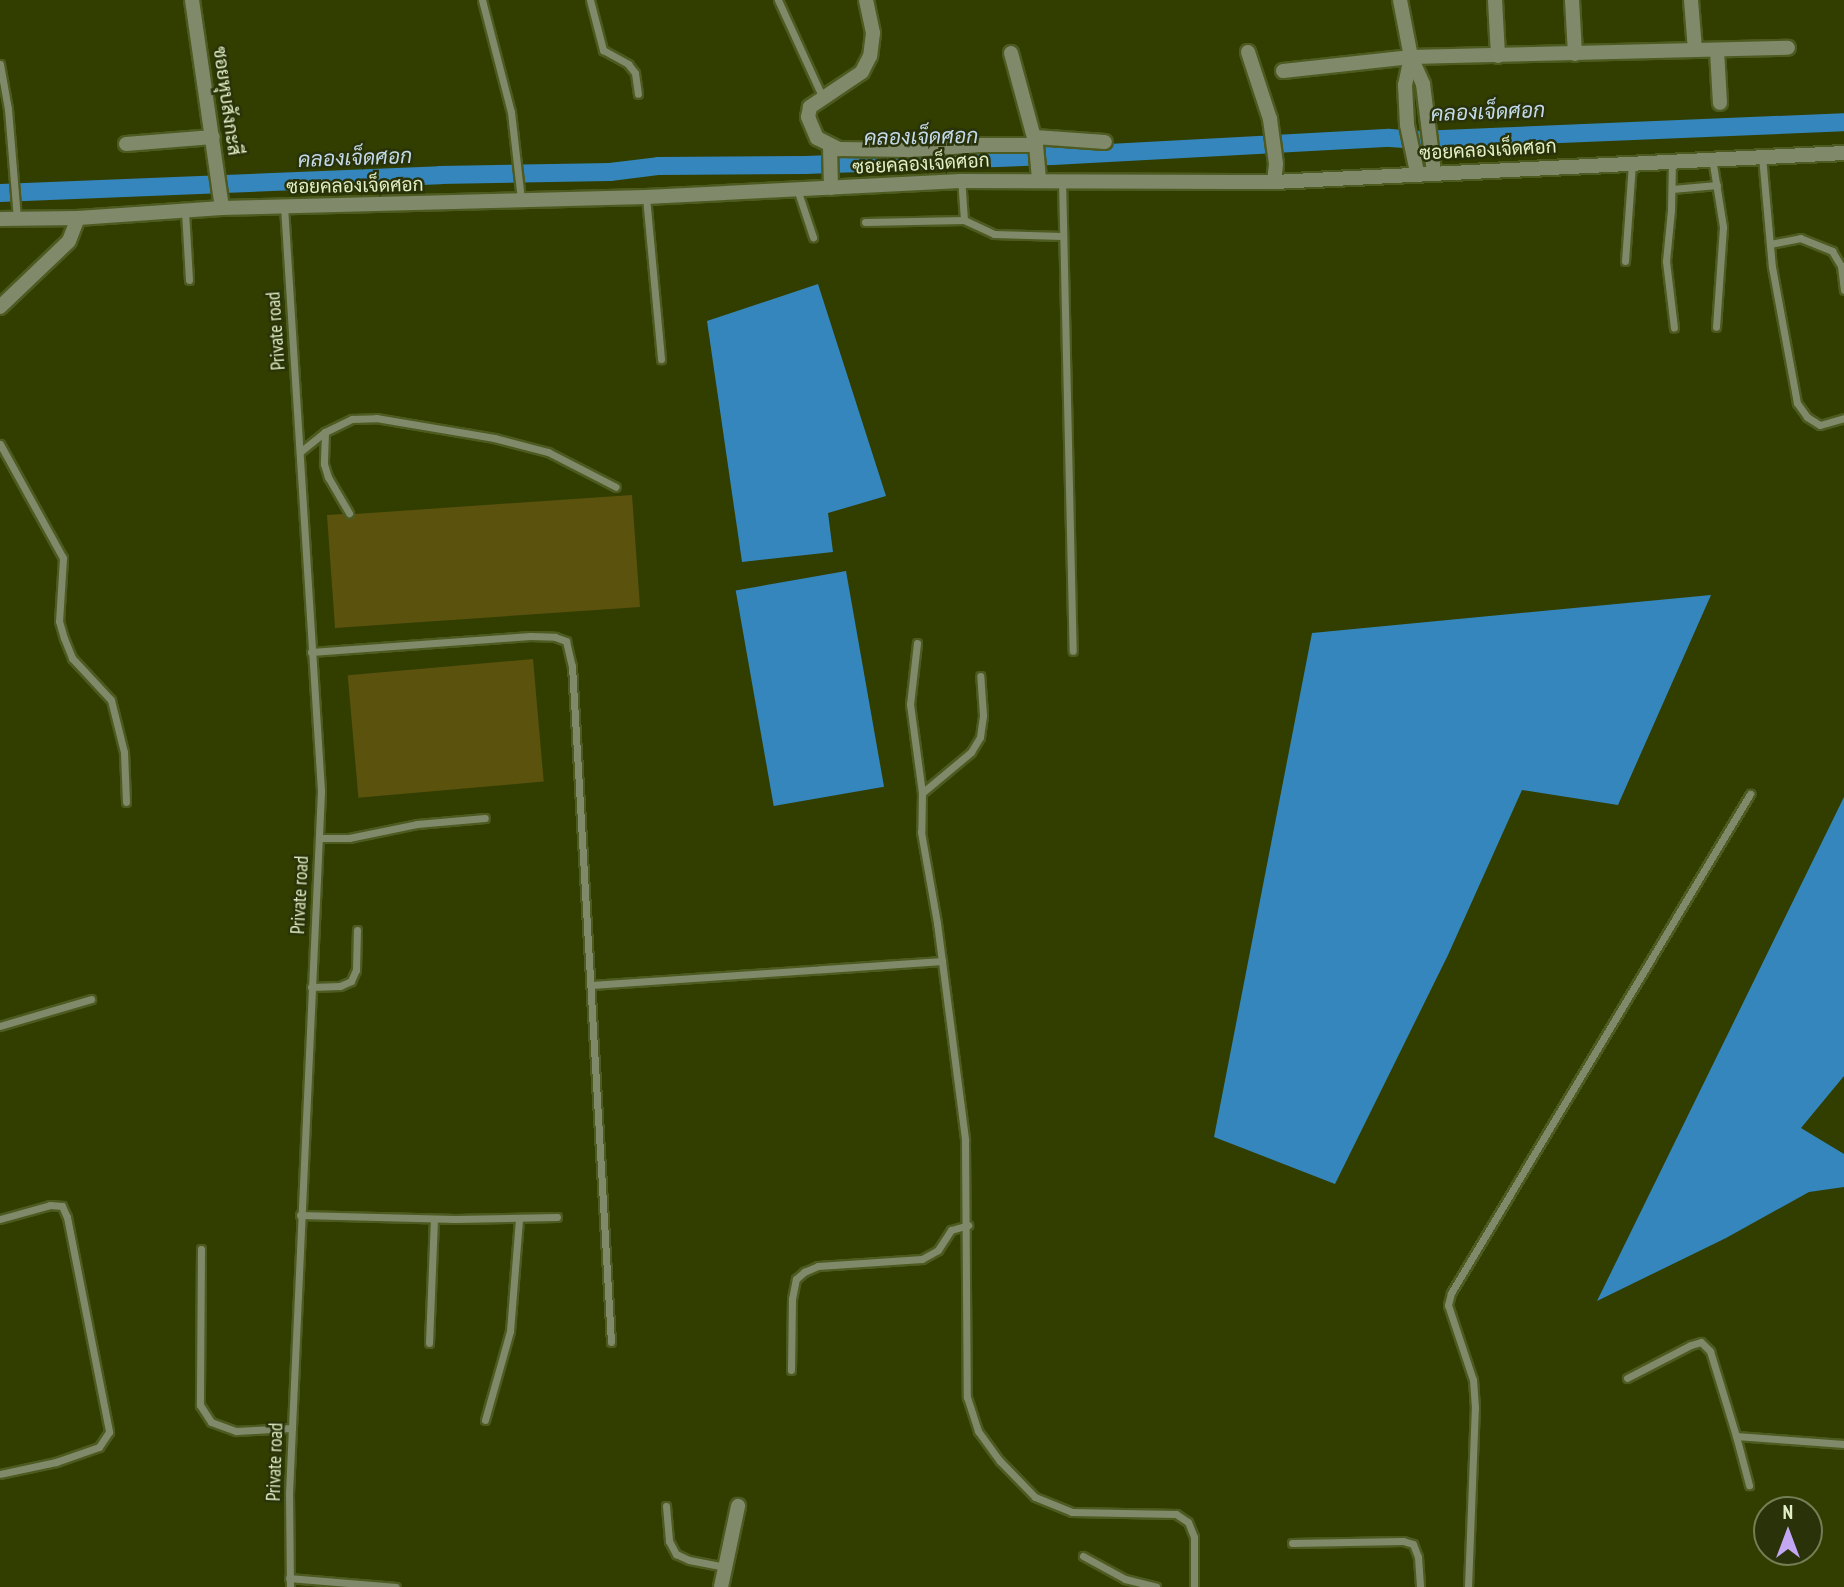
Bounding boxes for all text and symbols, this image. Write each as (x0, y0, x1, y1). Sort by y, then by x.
street label: ซอยหุบสังกะสี (208, 45, 246, 157)
water label: คลองเจ็ดศอก (1430, 97, 1546, 127)
water label: คลองเจ็ดศอก (864, 123, 978, 151)
street label: ซอยคลองเจ็ดศอก (1419, 135, 1557, 165)
water label: คลองเจ็ดศอก (297, 143, 413, 173)
street label: ซอยคลองเจ็ดศอก (852, 149, 990, 179)
street label: ซอยคลองเจ็ดศอก (286, 173, 424, 199)
street label: Private road (262, 291, 290, 371)
street label: Private road (287, 855, 313, 935)
street label: Private road (262, 1422, 288, 1502)
north arrow (1753, 1496, 1823, 1566)
text: N (1783, 1500, 1793, 1524)

